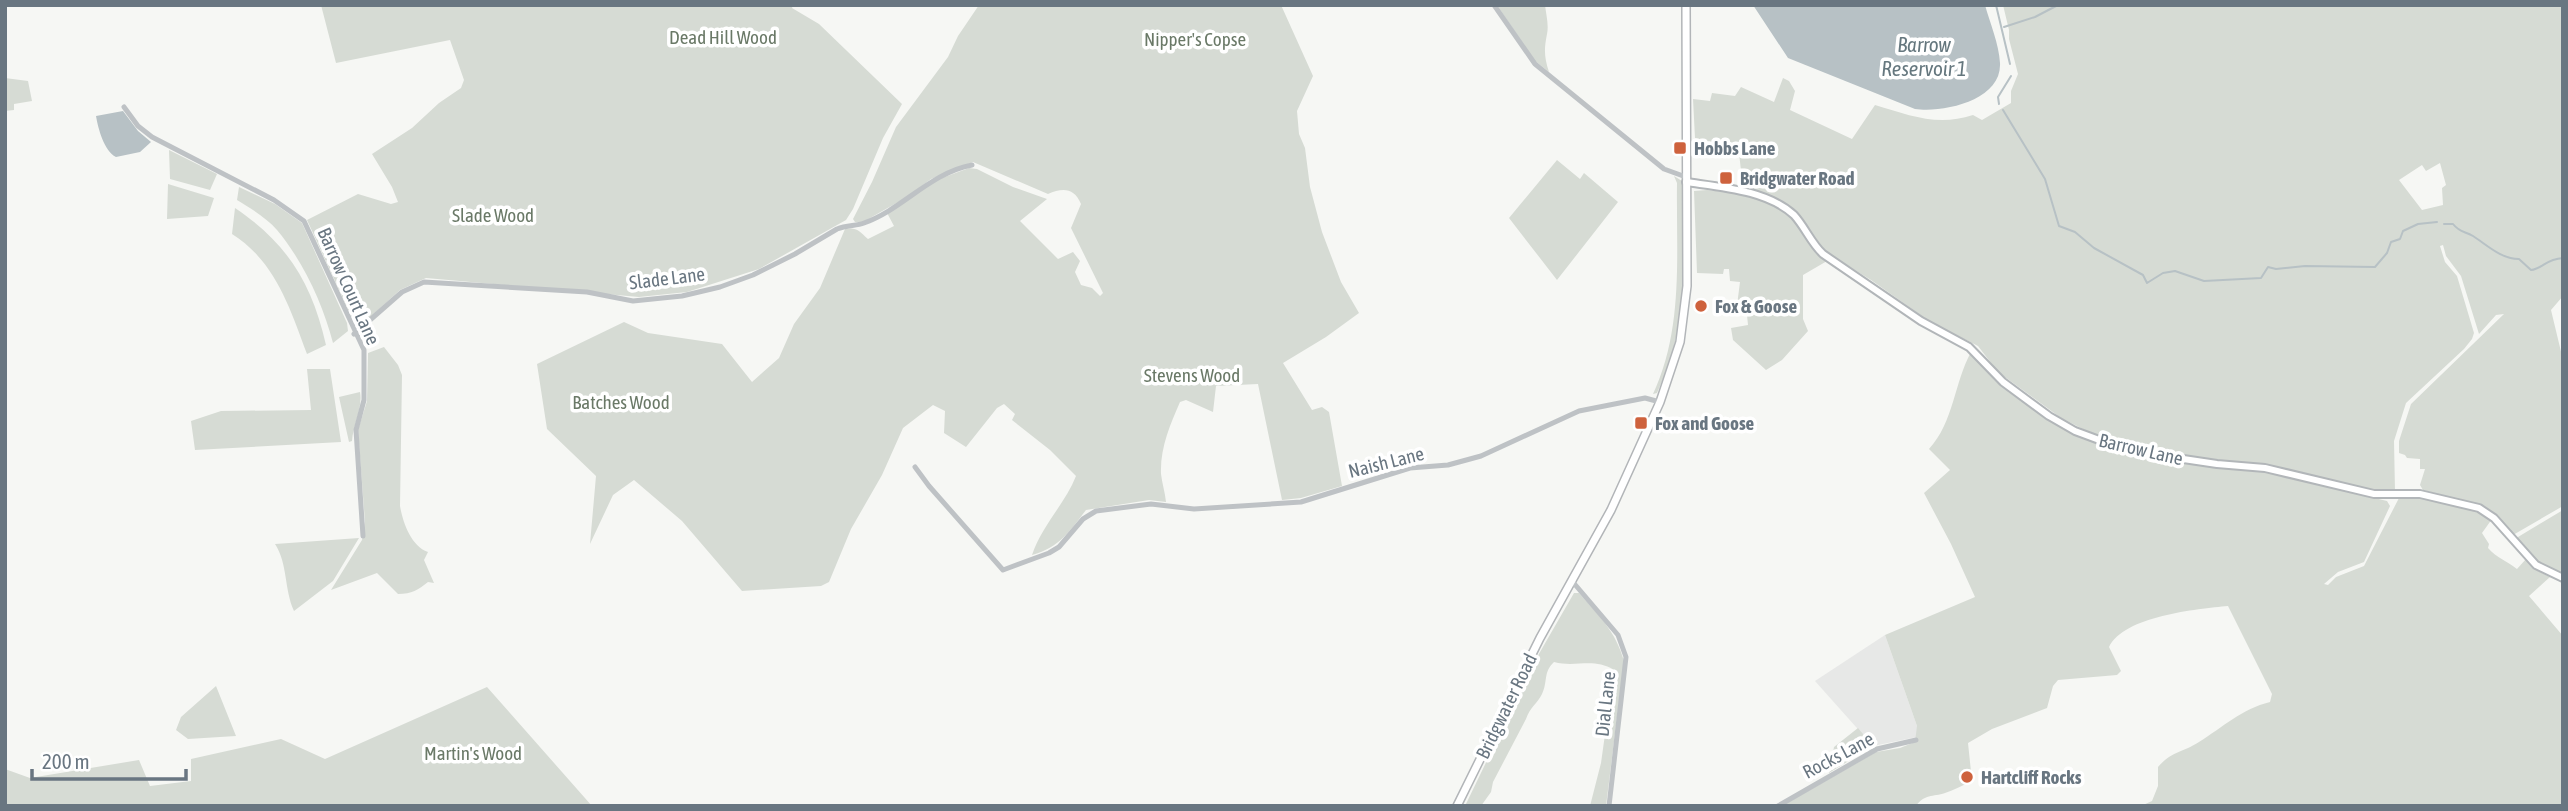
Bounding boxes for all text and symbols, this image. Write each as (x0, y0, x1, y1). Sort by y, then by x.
park label: Dead Hill Wood (669, 26, 777, 48)
park label: Nipper's Copse (1144, 28, 1246, 50)
water label: Barrow Reservoir 1 (1881, 32, 1967, 80)
place label: Hobbs Lane (1694, 137, 1776, 159)
marker: Hobbs Lane (1672, 140, 1688, 156)
place label: Bridgwater Road (1740, 167, 1855, 189)
marker: Bridgwater Road (1718, 170, 1734, 186)
park label: Slade Wood (452, 204, 534, 226)
street label: Barrow Court Lane (313, 224, 385, 348)
street label: Slade Lane (628, 262, 706, 294)
place label: Fox & Goose (1715, 295, 1797, 317)
marker: Fox & Goose (1693, 298, 1709, 314)
park label: Stevens Wood (1144, 364, 1240, 386)
park label: Batches Wood (572, 391, 670, 413)
place label: Fox and Goose (1655, 412, 1755, 434)
marker: Fox and Goose (1633, 415, 1649, 431)
street label: Barrow Lane (2097, 429, 2185, 469)
street label: Naish Lane (1346, 442, 1426, 482)
street label: Bridgwater Road (1471, 650, 1541, 762)
street label: Dial Lane (1591, 670, 1619, 738)
street label: Rocks Lane (1799, 727, 1877, 783)
scale bar (32, 738, 186, 782)
park label: Martin's Wood (424, 742, 522, 764)
text: 200 m (42, 749, 90, 773)
place label: Hartcliff Rocks (1981, 766, 2082, 788)
marker: Hartcliff Rocks (1959, 769, 1975, 785)

